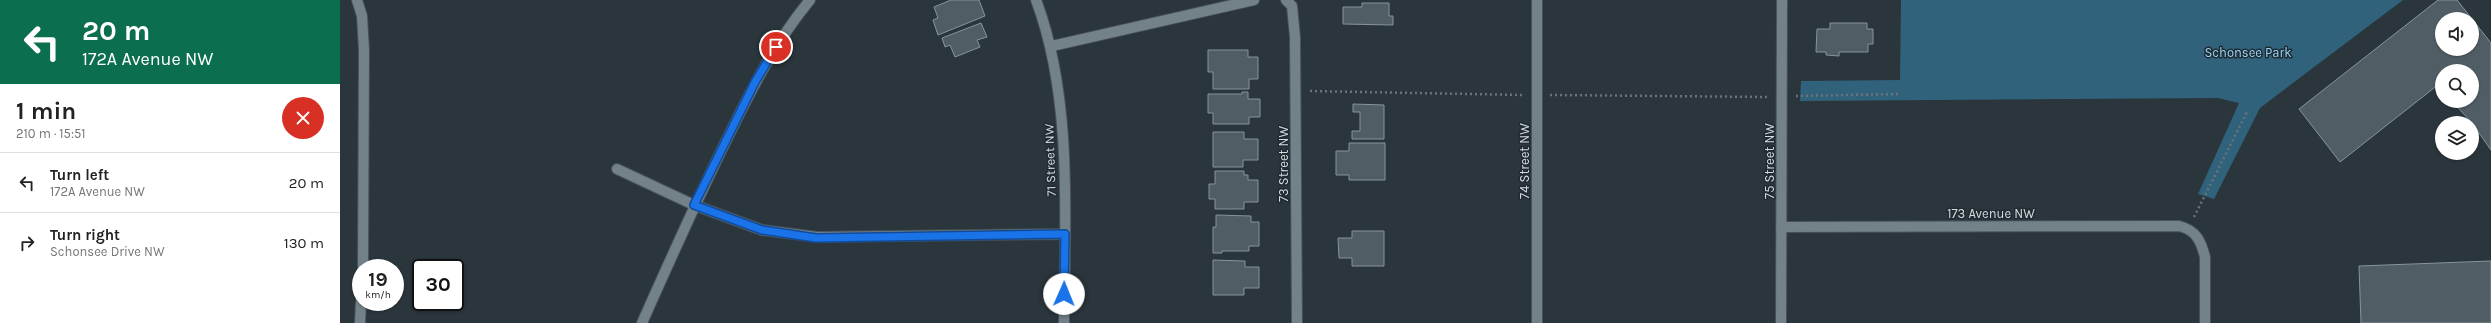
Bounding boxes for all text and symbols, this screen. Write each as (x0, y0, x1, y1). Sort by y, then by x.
map controls (2435, 12, 2479, 160)
button: sound (2435, 12, 2479, 56)
text: 20 m (82, 14, 150, 47)
icon: left (16, 16, 68, 68)
pin (759, 30, 793, 64)
icon: arrive (765, 36, 787, 58)
park label: Schonsee Park (2204, 45, 2292, 60)
text: 172A Avenue NW (82, 48, 213, 70)
button: search (2435, 64, 2479, 108)
text: 1 min (16, 97, 76, 125)
button: close (282, 97, 324, 139)
button: layers (2435, 116, 2479, 160)
street label: 71 Street NW (1041, 123, 1059, 197)
street label: 74 Street NW (1517, 123, 1532, 199)
street label: 75 Street NW (1762, 123, 1777, 199)
text: 210 m · 15:51 (16, 126, 86, 141)
street label: 73 Street NW (1276, 126, 1291, 202)
text: Turn left (50, 166, 109, 184)
icon: left (16, 172, 38, 194)
text: 20 m (289, 174, 324, 192)
text: 172A Avenue NW (50, 184, 145, 199)
street label: 173 Avenue NW (1947, 206, 2035, 221)
text: Turn right (50, 226, 120, 244)
icon: right (16, 232, 38, 254)
text: 130 m (284, 234, 324, 252)
text: Schonsee Drive NW (50, 244, 165, 259)
speed limit sign: 30 (412, 259, 464, 311)
text: 19 (368, 268, 388, 291)
position arrow (1043, 273, 1085, 315)
text: km/h (365, 289, 391, 301)

